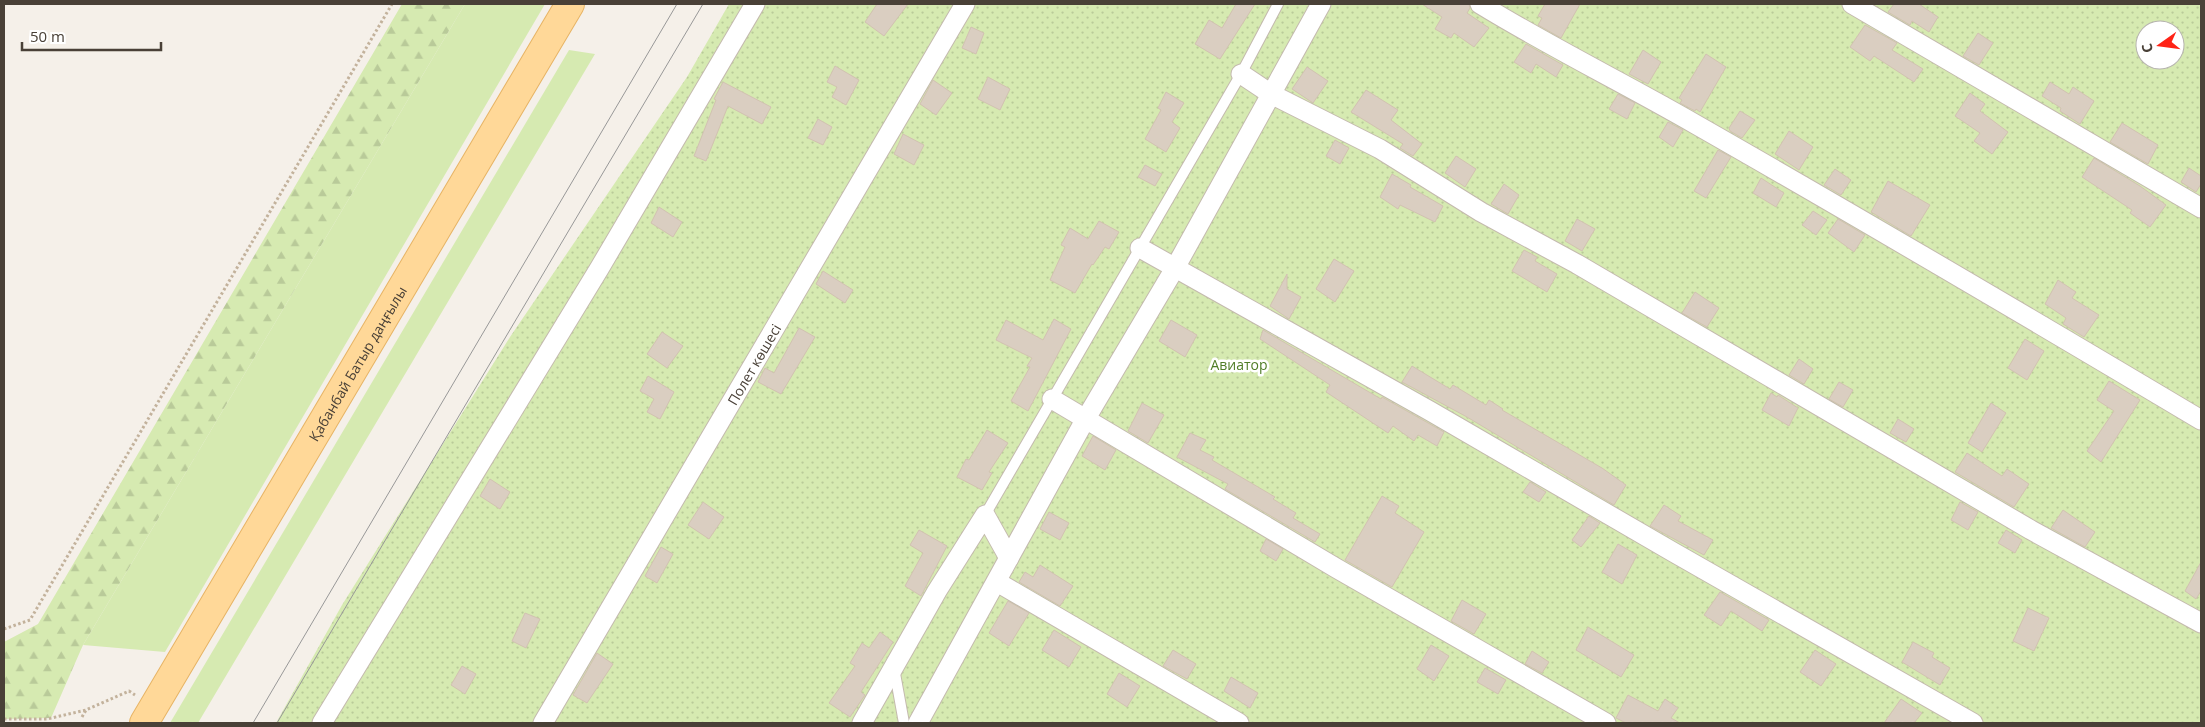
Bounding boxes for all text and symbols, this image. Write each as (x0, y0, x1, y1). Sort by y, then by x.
scale bar (22, 20, 161, 52)
north arrow (2135, 20, 2185, 70)
text: 50 m (30, 26, 65, 46)
text: С (2137, 42, 2157, 55)
street label: Қабанбай Батыр даңғылы (304, 282, 410, 444)
street label: Полет көшесі (722, 320, 785, 408)
park label: Авиатор (1210, 355, 1268, 374)

